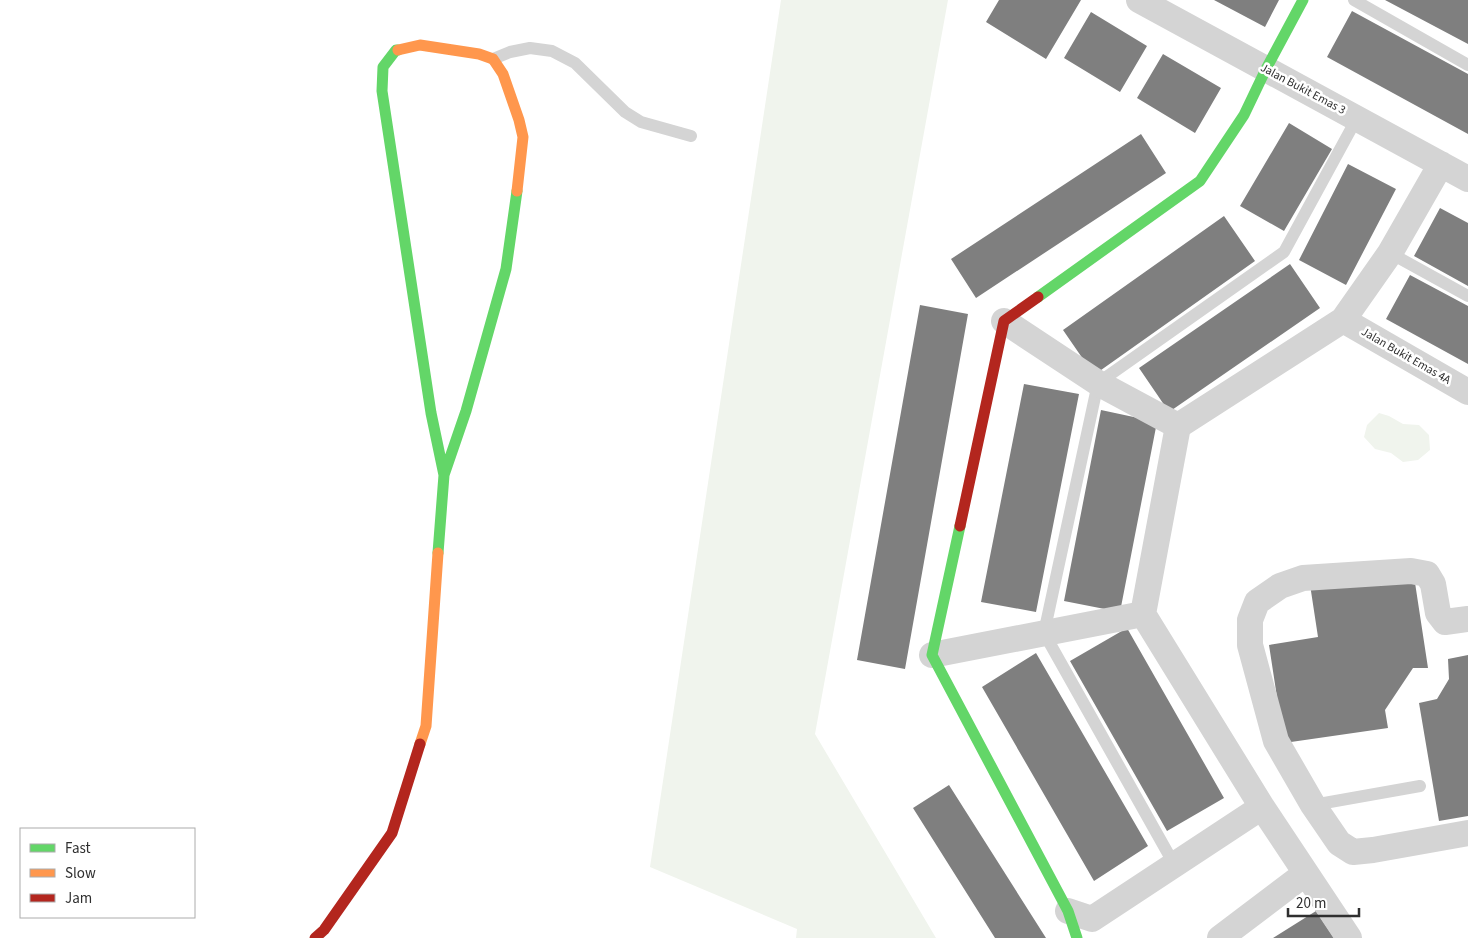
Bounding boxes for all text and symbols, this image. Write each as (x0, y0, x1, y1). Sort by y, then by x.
street label: Jalan Bukit Emas 3 (1257, 59, 1349, 119)
street label: Jalan Bukit Emas 4A (1358, 323, 1454, 389)
legend (20, 828, 195, 918)
text: Fast (65, 838, 91, 859)
text: Slow (65, 863, 96, 884)
scale bar (1288, 886, 1359, 918)
text: Jam (65, 888, 92, 909)
text: 20 m (1296, 893, 1326, 914)

